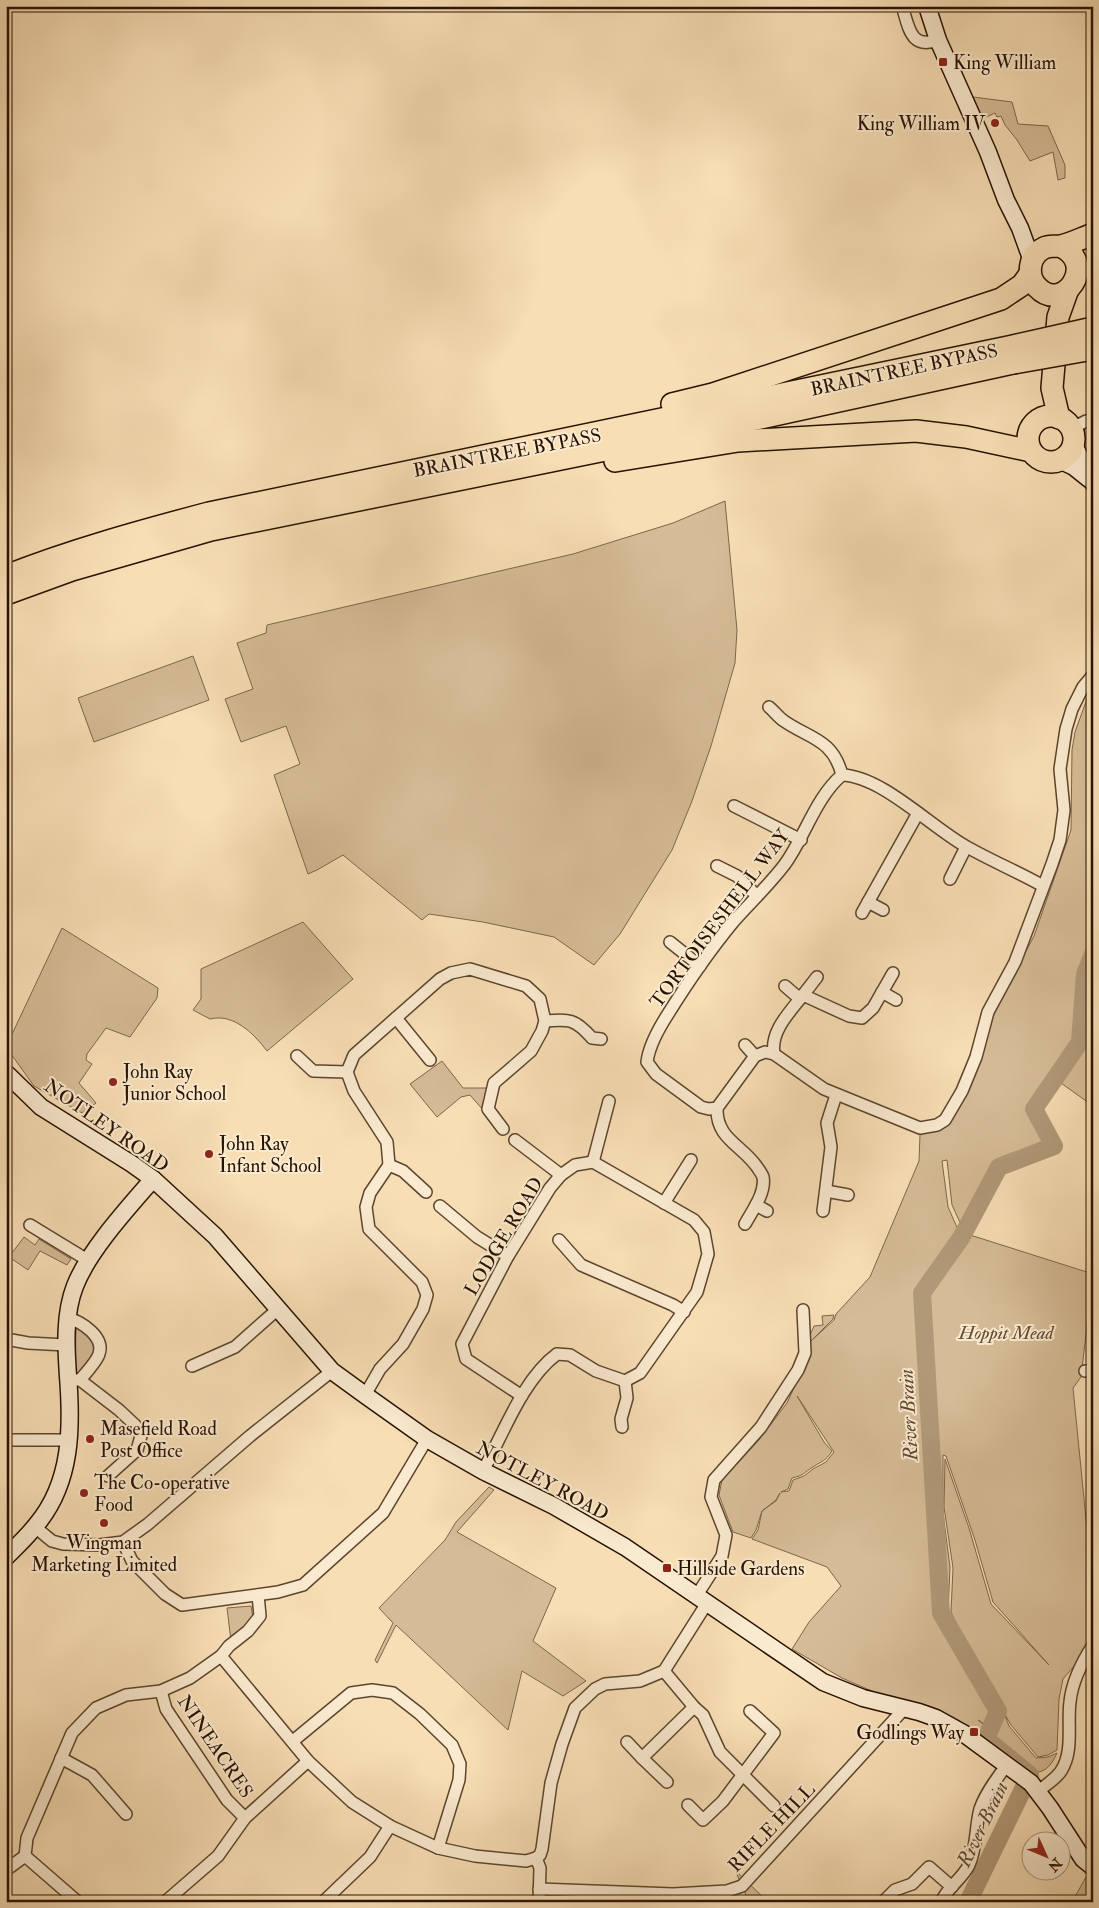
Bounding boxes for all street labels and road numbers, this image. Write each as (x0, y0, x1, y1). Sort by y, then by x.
street label: BRAINTREE BYPASS (808, 338, 1000, 402)
street label: BRAINTREE BYPASS (411, 423, 603, 483)
street label: TORTOISESHELL WAY (645, 824, 796, 1013)
street label: NOTLEY ROAD (39, 1074, 173, 1178)
street label: LODGE ROAD (459, 1173, 549, 1300)
street label: NOTLEY ROAD (472, 1436, 613, 1526)
street label: NINEACRES (172, 1691, 258, 1803)
street label: RIFLE HILL (723, 1778, 821, 1878)

